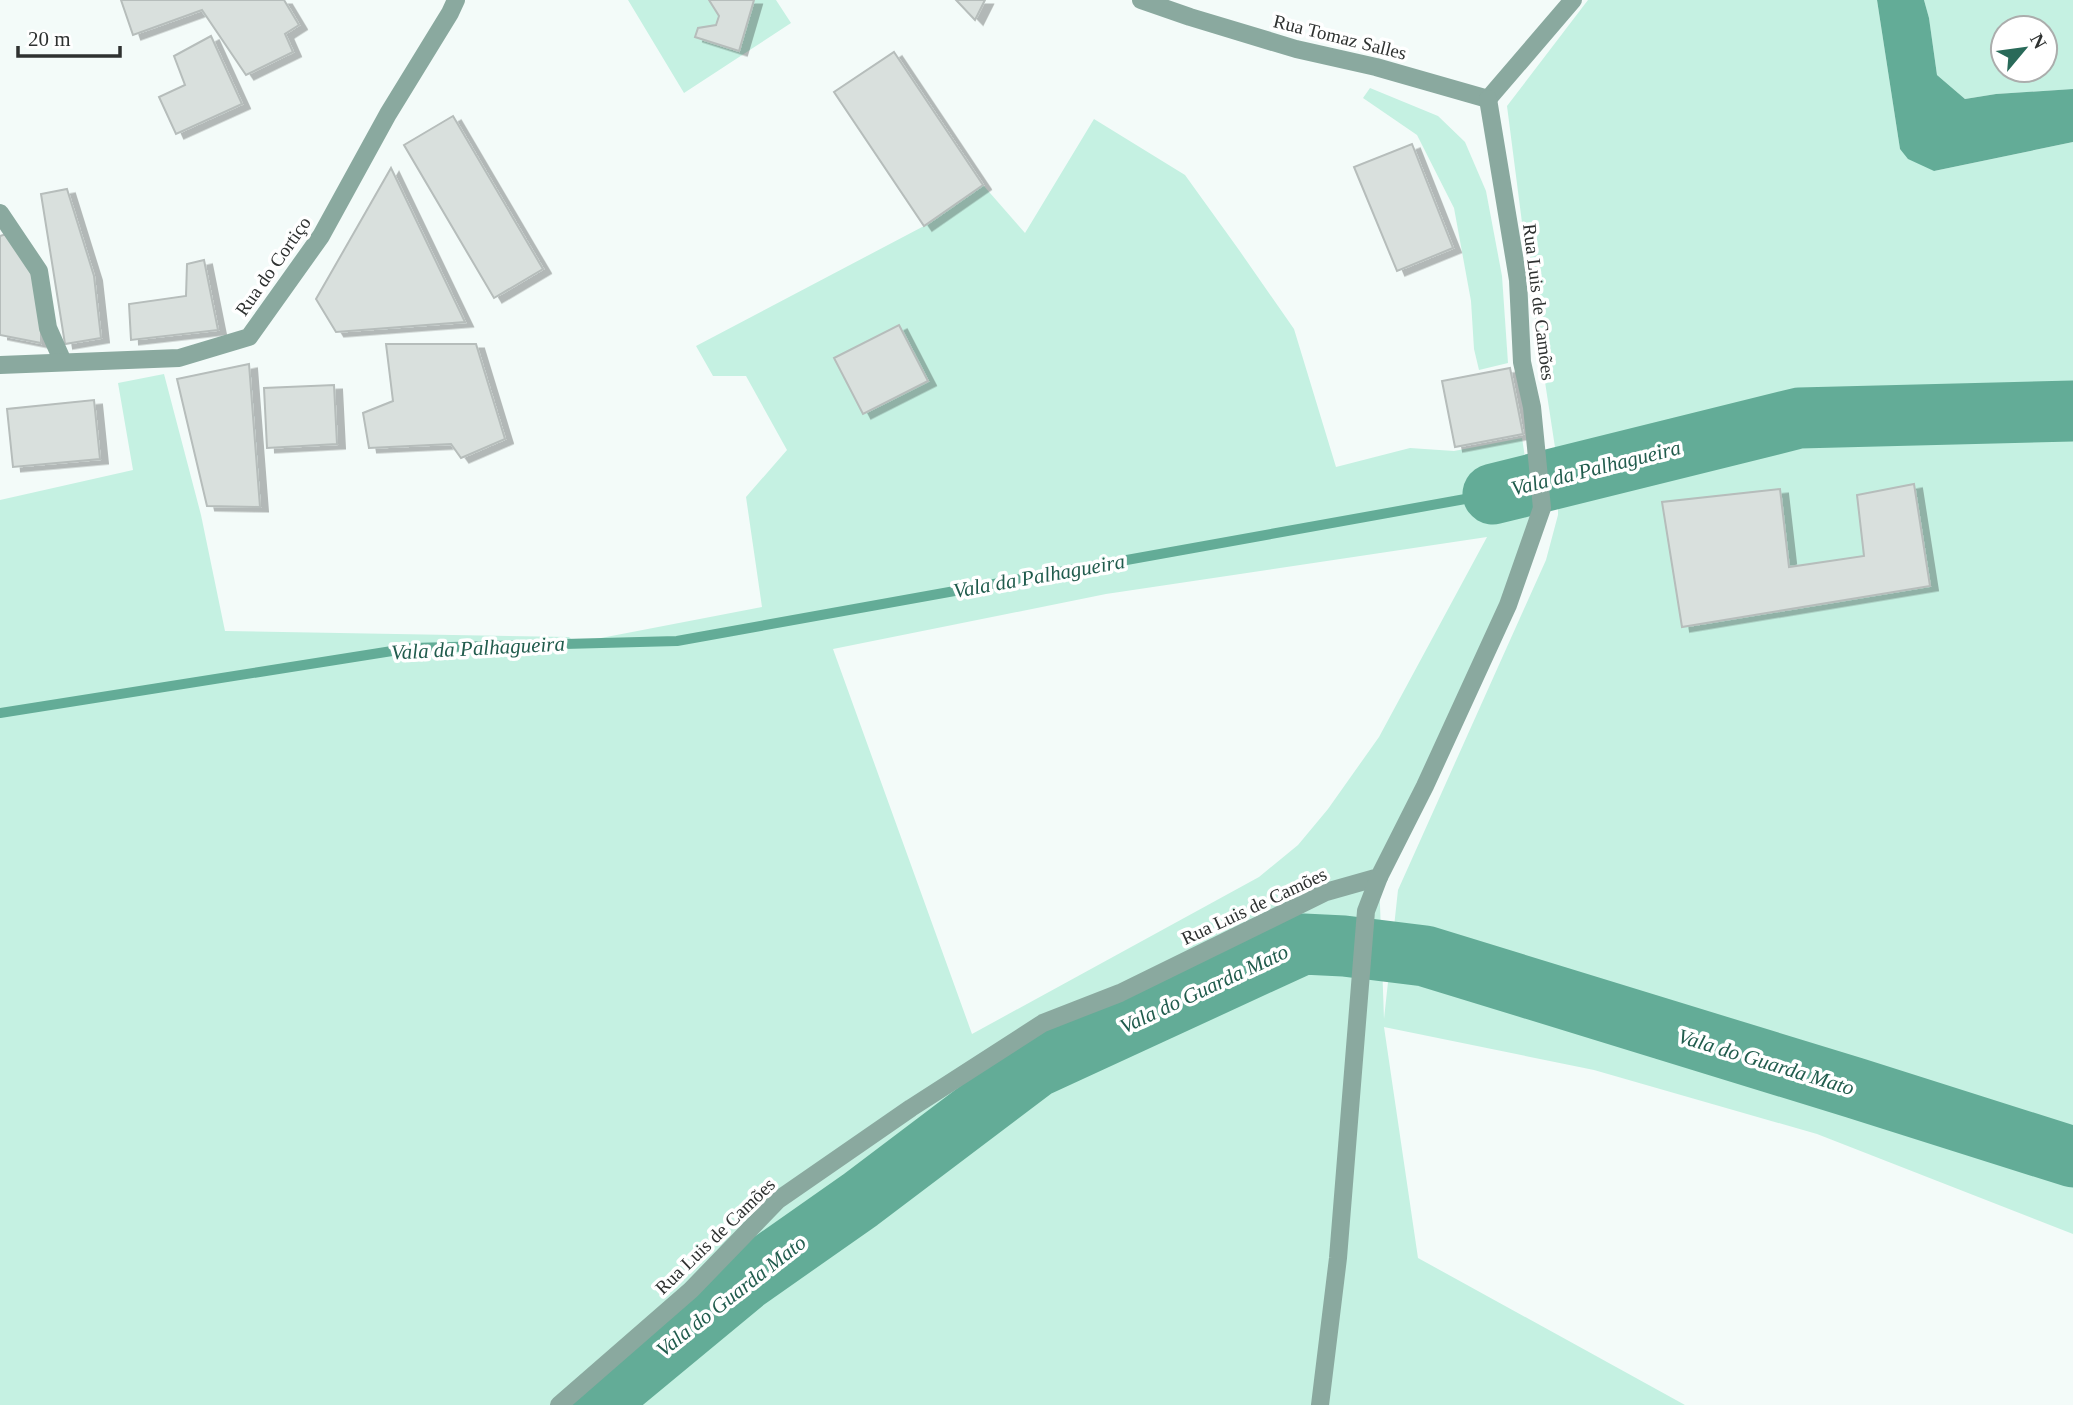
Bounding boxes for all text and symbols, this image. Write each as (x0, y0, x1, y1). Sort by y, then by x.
street label: Rua Tomaz Salles (1271, 10, 1409, 64)
scale bar (18, 14, 119, 58)
north arrow (1989, 14, 2059, 84)
text: 20 m (28, 27, 71, 51)
text: N (2026, 30, 2051, 52)
street label: Rua do Cortiço (231, 212, 315, 320)
street label: Rua Luis de Camões (1519, 222, 1559, 382)
water label: Vala da Palhagueira (1509, 435, 1683, 501)
water label: Vala da Palhagueira (951, 549, 1127, 603)
water label: Vala da Palhagueira (391, 631, 565, 665)
street label: Rua Luis de Camões (1178, 863, 1330, 949)
water label: Vala do Guarda Mato (1116, 939, 1292, 1039)
water label: Vala do Guarda Mato (1675, 1024, 1857, 1100)
street label: Rua Luis de Camões (651, 1174, 779, 1298)
water label: Vala do Guarda Mato (652, 1230, 810, 1362)

